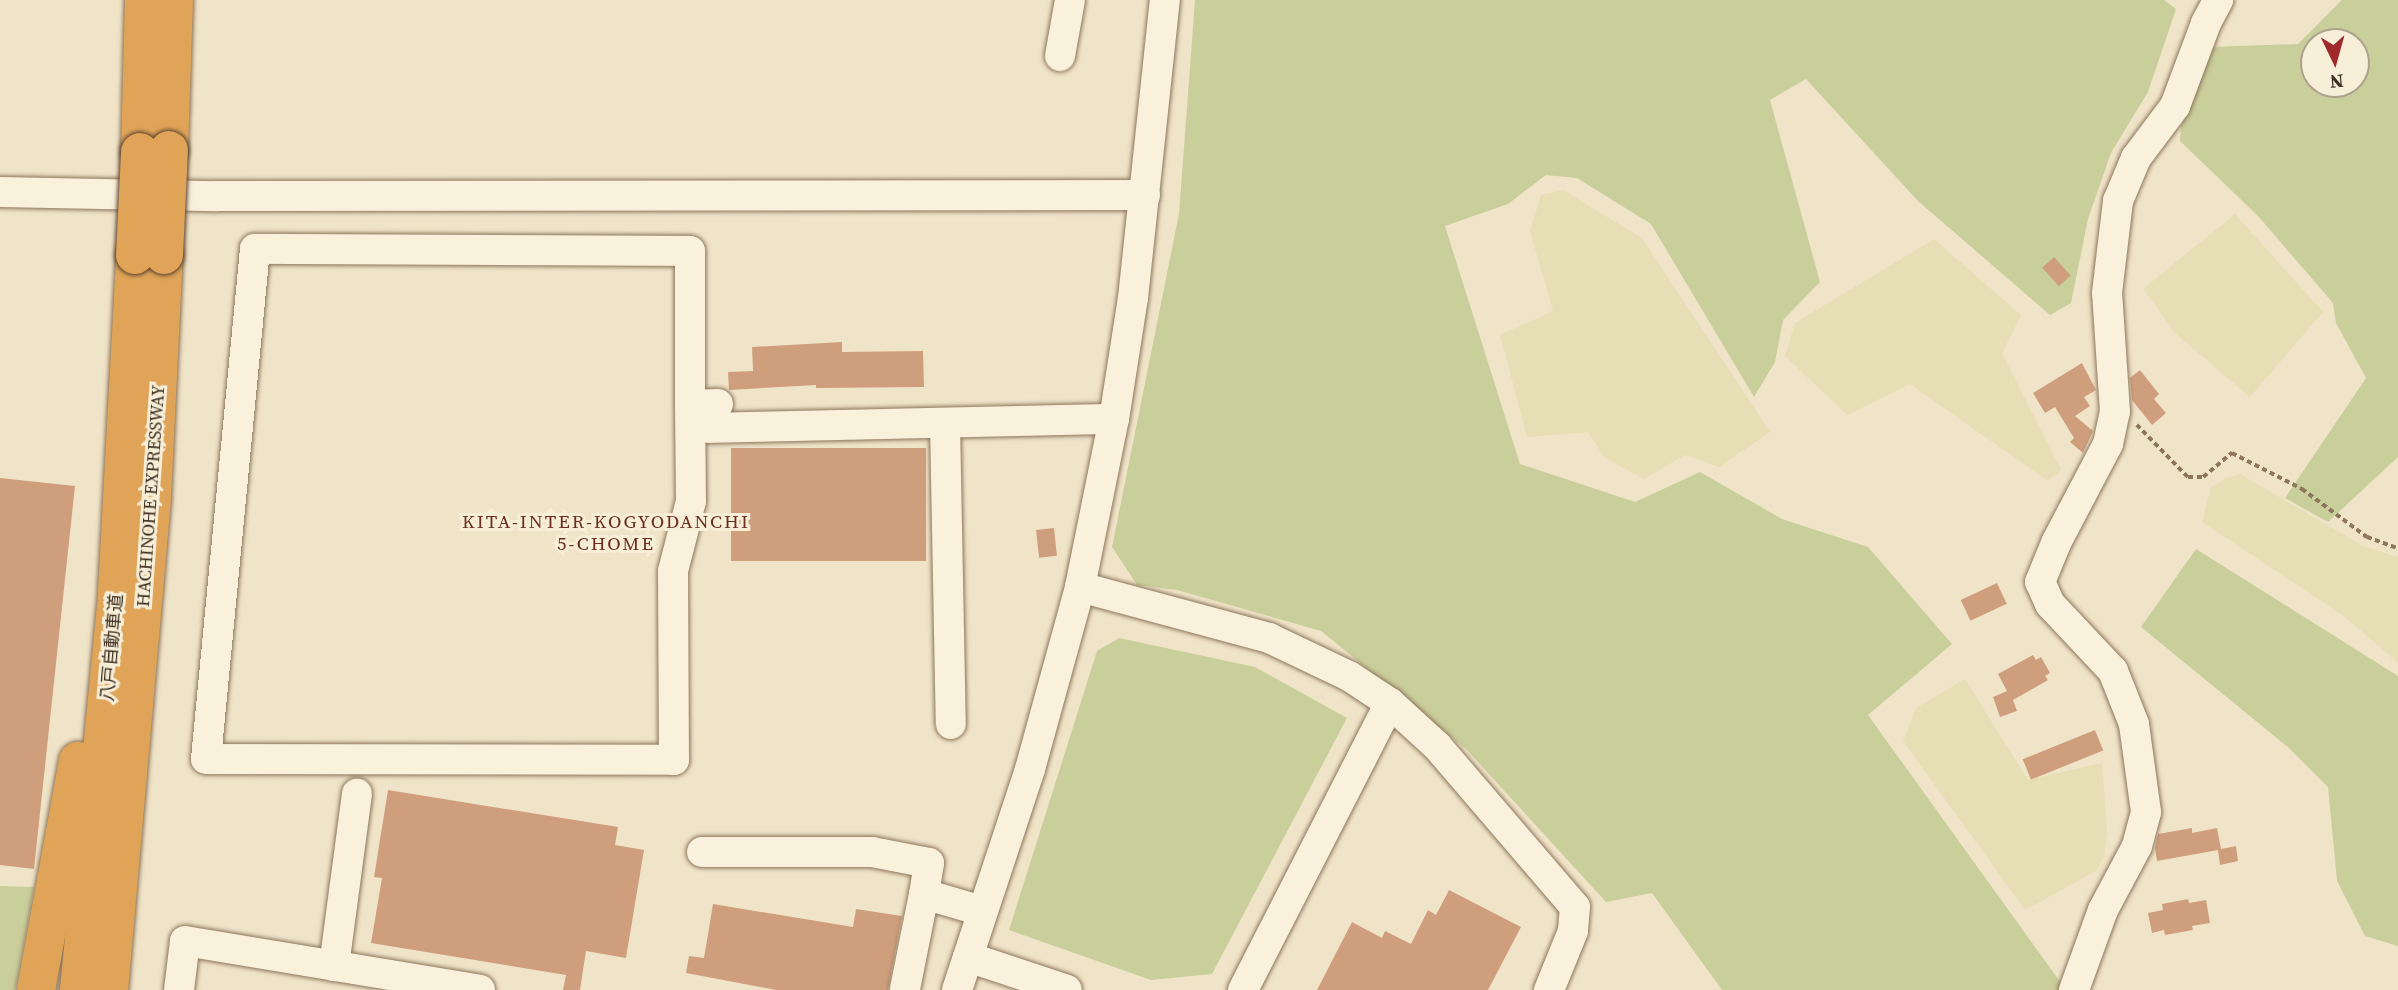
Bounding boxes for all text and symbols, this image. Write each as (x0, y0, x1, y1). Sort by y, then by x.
north arrow (2300, 28, 2370, 98)
text: N (2329, 68, 2345, 95)
street label: HACHINOHE EXPRESSWAY (132, 384, 170, 608)
district label: KITA-INTER-KOGYODANCHI 5-CHOME (465, 511, 747, 555)
street label: 八戸自動車道 (97, 593, 127, 703)

